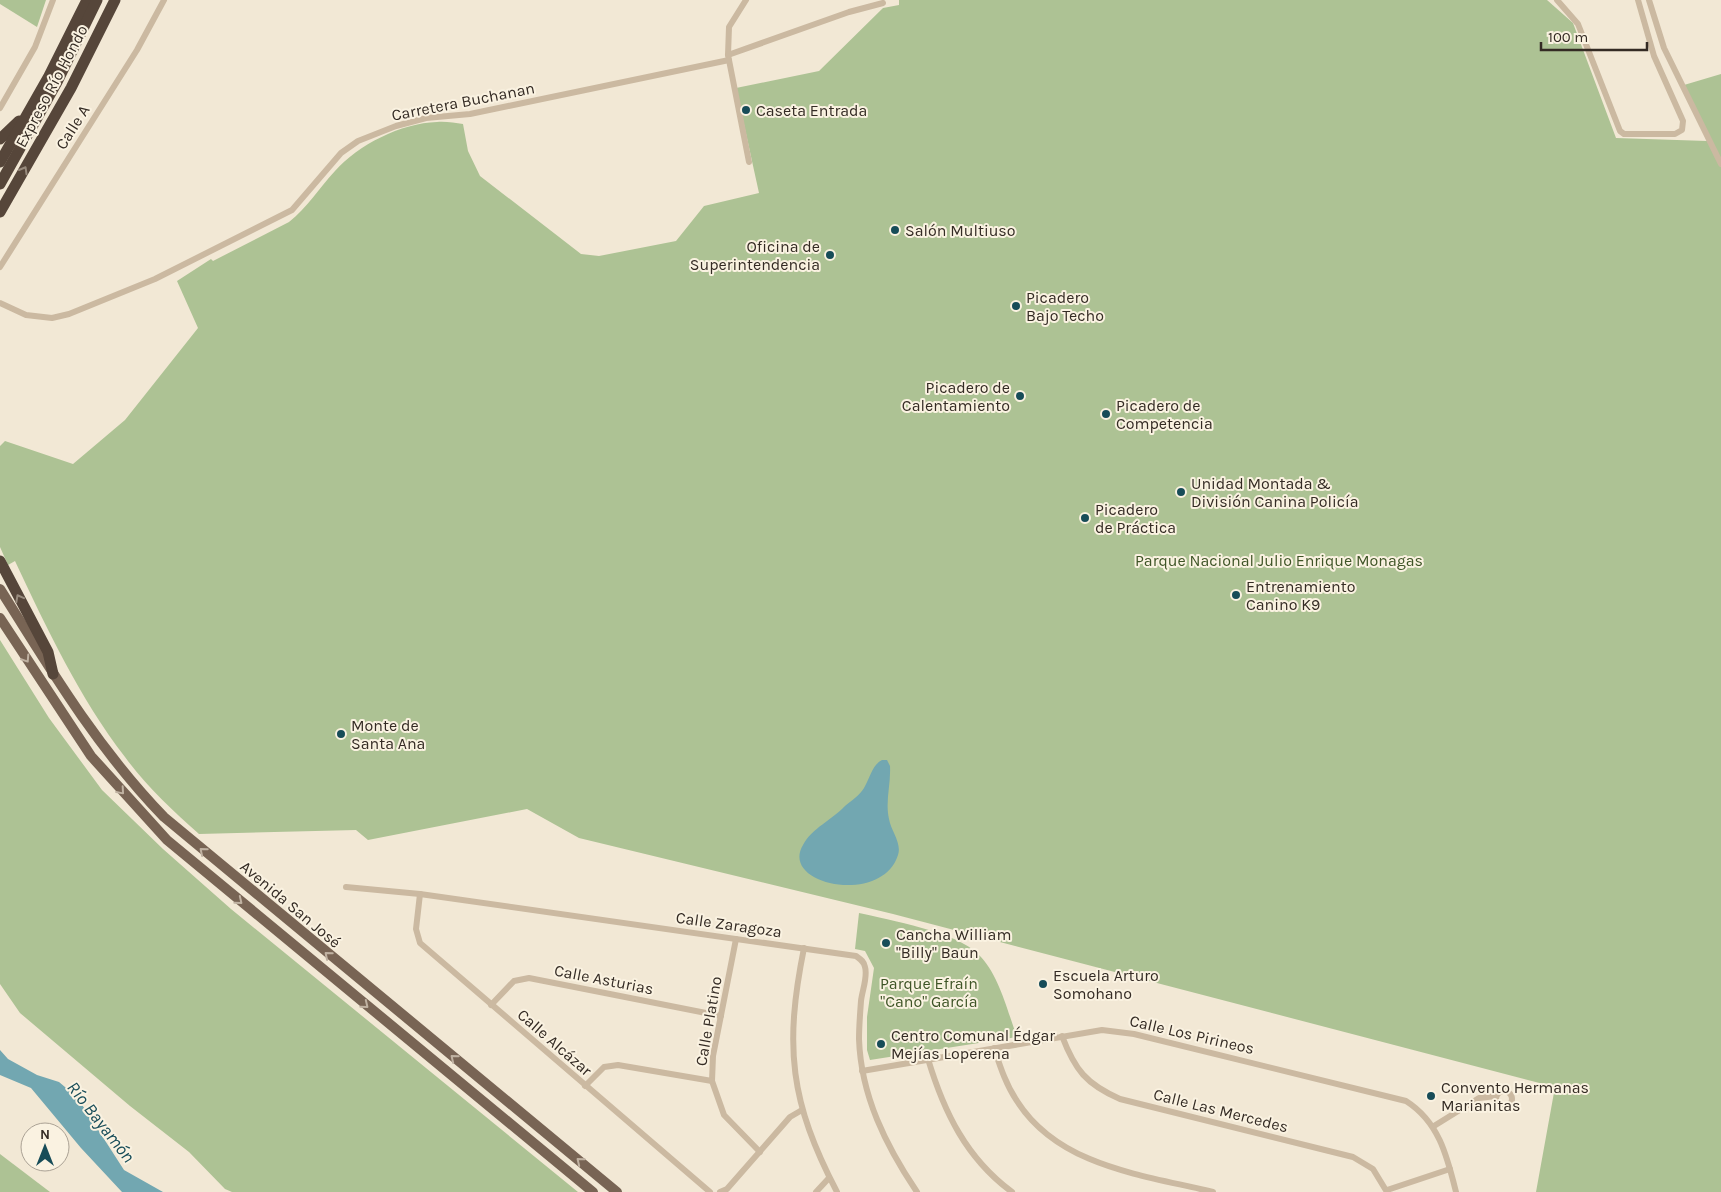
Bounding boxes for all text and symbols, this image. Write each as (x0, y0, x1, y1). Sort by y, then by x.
scale bar (1541, 20, 1647, 52)
street label: Expreso Río Hondo (11, 22, 92, 151)
text: 100 m (1548, 28, 1588, 46)
street label: Carretera Buchanan (390, 78, 536, 125)
place label: Caseta Entrada (756, 101, 867, 120)
street label: Calle A (51, 102, 93, 153)
marker: Caseta Entrada (740, 104, 752, 116)
one-way arrow (18, 166, 28, 175)
place label: Salón Multiuso (905, 221, 1016, 240)
marker: Salón Multiuso (889, 224, 901, 236)
place label: Oficina de Superintendencia (690, 237, 820, 274)
marker: Oficina de Superintendencia (824, 249, 836, 261)
place label: Picadero Bajo Techo (1026, 288, 1104, 325)
marker: Picadero Bajo Techo (1010, 300, 1022, 312)
place label: Picadero de Calentamiento (902, 378, 1010, 415)
marker: Picadero de Calentamiento (1014, 390, 1026, 402)
place label: Picadero de Competencia (1116, 396, 1213, 433)
marker: Picadero de Competencia (1100, 408, 1112, 420)
place label: Unidad Montada & División Canina Policía (1191, 474, 1359, 511)
marker: Unidad Montada & División Canina Policía (1175, 486, 1187, 498)
place label: Picadero de Práctica (1095, 500, 1176, 537)
marker: Picadero de Práctica (1079, 512, 1091, 524)
park label: Parque Nacional Julio Enrique Monagas (1135, 551, 1423, 570)
place label: Entrenamiento Canino K9 (1246, 577, 1356, 614)
marker: Entrenamiento Canino K9 (1230, 589, 1242, 601)
one-way arrow (16, 594, 26, 603)
one-way arrow (20, 653, 30, 662)
place label: Monte de Santa Ana (351, 716, 425, 753)
marker: Monte de Santa Ana (335, 728, 347, 740)
one-way arrow (115, 785, 124, 794)
one-way arrow (200, 849, 209, 857)
street label: Avenida San José (237, 857, 345, 952)
one-way arrow (234, 896, 243, 905)
street label: Calle Zaragoza (675, 908, 783, 941)
place label: Cancha William "Billy" Baun (896, 925, 1011, 962)
marker: Cancha William "Billy" Baun (880, 937, 892, 949)
one-way arrow (325, 951, 334, 960)
street label: Calle Asturias (553, 961, 655, 998)
place label: Escuela Arturo Somohano (1053, 966, 1159, 1003)
park label: Parque Efraín "Cano" García (880, 974, 978, 1011)
street label: Calle Platino (691, 975, 726, 1068)
marker: Escuela Arturo Somohano (1037, 978, 1049, 990)
one-way arrow (359, 999, 368, 1007)
street label: Calle Alcázar (514, 1005, 596, 1080)
street label: Calle Los Pirineos (1128, 1011, 1256, 1058)
place label: Centro Comunal Édgar Mejías Loperena (891, 1026, 1055, 1063)
marker: Centro Comunal Édgar Mejías Loperena (875, 1038, 887, 1050)
one-way arrow (451, 1055, 460, 1064)
water label: Río Bayamón (62, 1077, 140, 1167)
place label: Convento Hermanas Marianitas (1441, 1078, 1589, 1115)
street label: Calle Las Mercedes (1152, 1085, 1290, 1136)
marker: Convento Hermanas Marianitas (1425, 1090, 1437, 1102)
north arrow (20, 1122, 70, 1172)
text: N (40, 1126, 50, 1143)
one-way arrow (576, 1158, 585, 1167)

